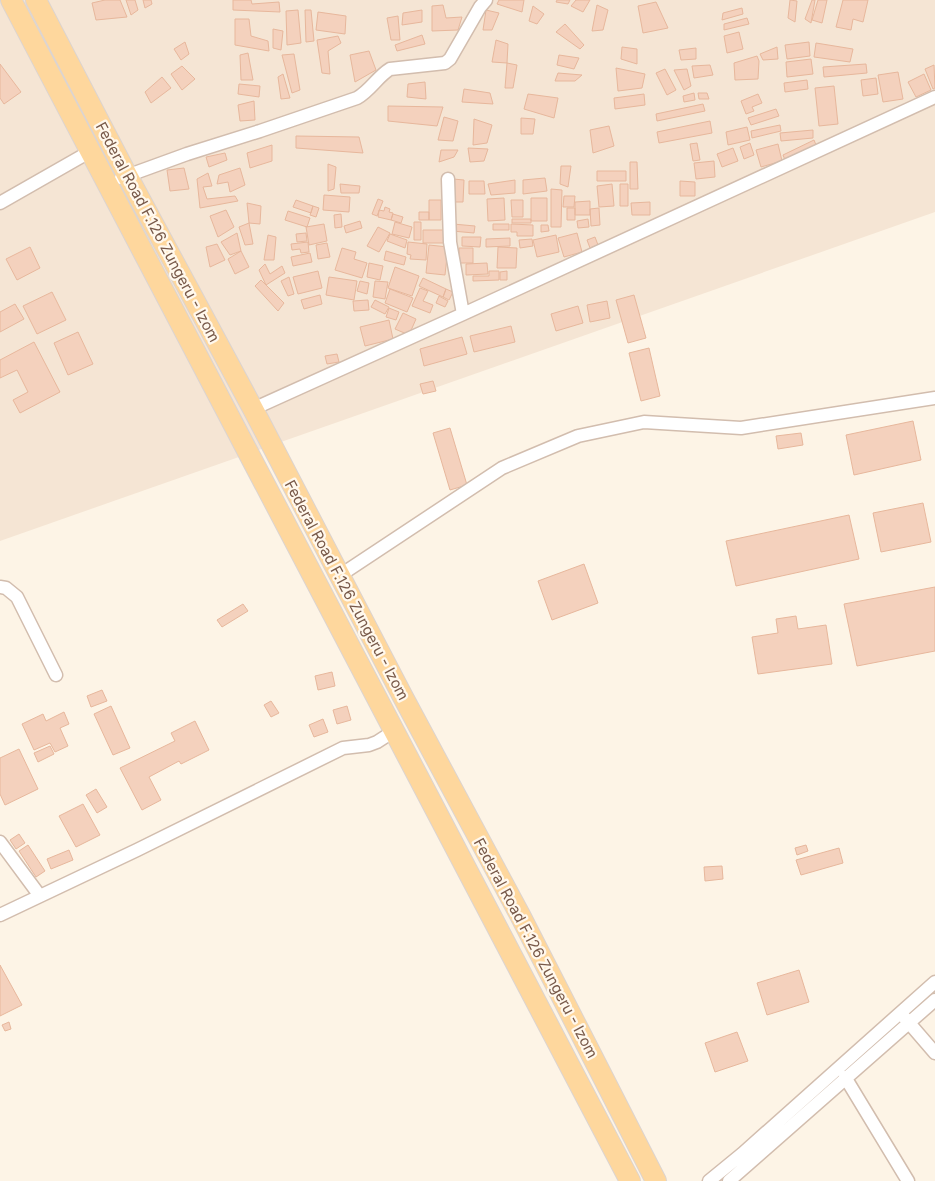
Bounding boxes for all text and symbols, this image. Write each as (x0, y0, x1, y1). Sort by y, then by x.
street label: Federal Road F.126 Zungeru - Izom (92, 119, 224, 345)
street label: Federal Road F.126 Zungeru - Izom (281, 477, 413, 703)
street label: Federal Road F.126 Zungeru - Izom (470, 835, 602, 1061)

